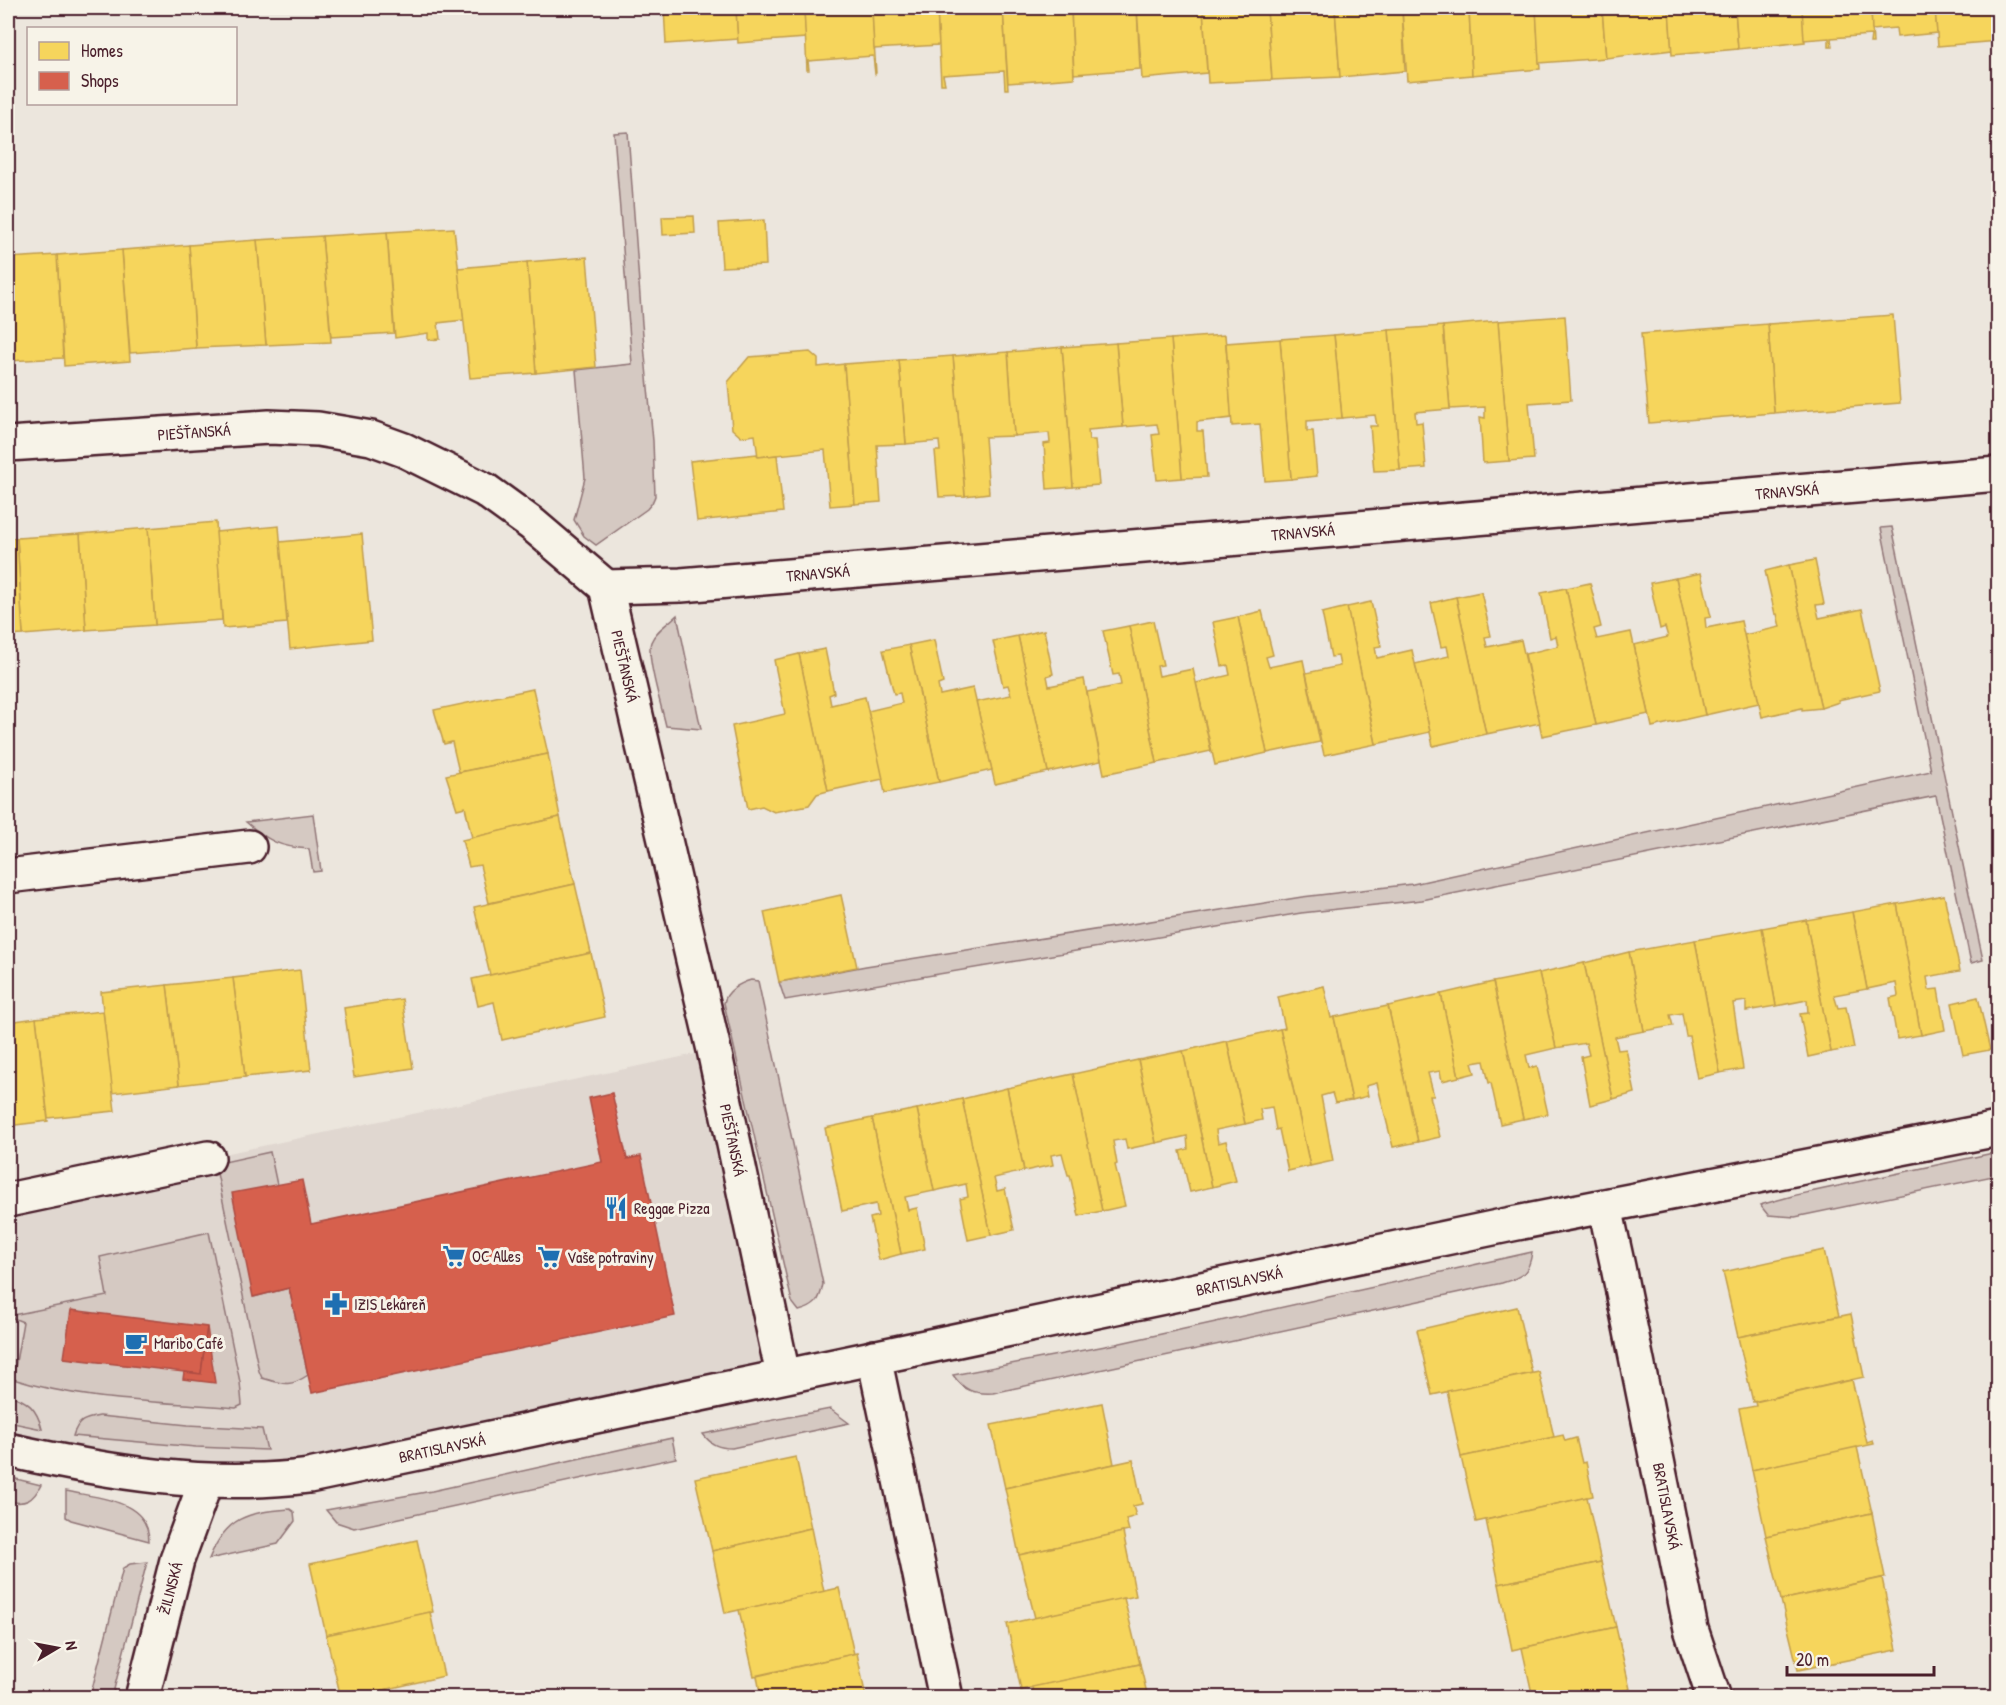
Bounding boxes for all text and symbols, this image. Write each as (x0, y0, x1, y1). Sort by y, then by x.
legend (27, 27, 237, 105)
text: Homes (81, 38, 123, 63)
text: Shops (81, 68, 119, 93)
street label: PIEŠŤANSKÁ (157, 418, 231, 446)
street label: TRNAVSKÁ (1754, 477, 1820, 505)
street label: TRNAVSKÁ (1270, 518, 1336, 546)
street label: TRNAVSKÁ (785, 559, 851, 587)
street label: PIEŠŤANSKÁ (606, 628, 644, 704)
street label: PIEŠŤANSKÁ (715, 1102, 751, 1178)
restaurant icon: Reggae Pizza (603, 1195, 629, 1221)
place label: Reggae Pizza (634, 1197, 709, 1219)
supermarket icon: OC Alles (441, 1243, 467, 1269)
supermarket icon: Vaše potraviny (536, 1244, 562, 1270)
place label: OC Alles (472, 1245, 521, 1267)
place label: Vaše potraviny (567, 1246, 654, 1268)
street label: BRATISLAVSKÁ (1194, 1261, 1285, 1301)
pharmacy icon: IZIS Lekáreň (323, 1291, 349, 1317)
place label: IZIS Lekáreň (354, 1293, 426, 1315)
cafe icon: Maribo Café (123, 1330, 149, 1356)
place label: Maribo Café (154, 1332, 224, 1354)
street label: BRATISLAVSKÁ (397, 1428, 488, 1468)
street label: BRATISLAVSKÁ (1648, 1461, 1686, 1551)
street label: ŽILINSKÁ (152, 1559, 188, 1617)
north arrow (27, 1618, 87, 1678)
text: N (60, 1639, 83, 1652)
scale bar (1787, 1639, 1934, 1677)
text: 20 m (1796, 1647, 1829, 1672)

